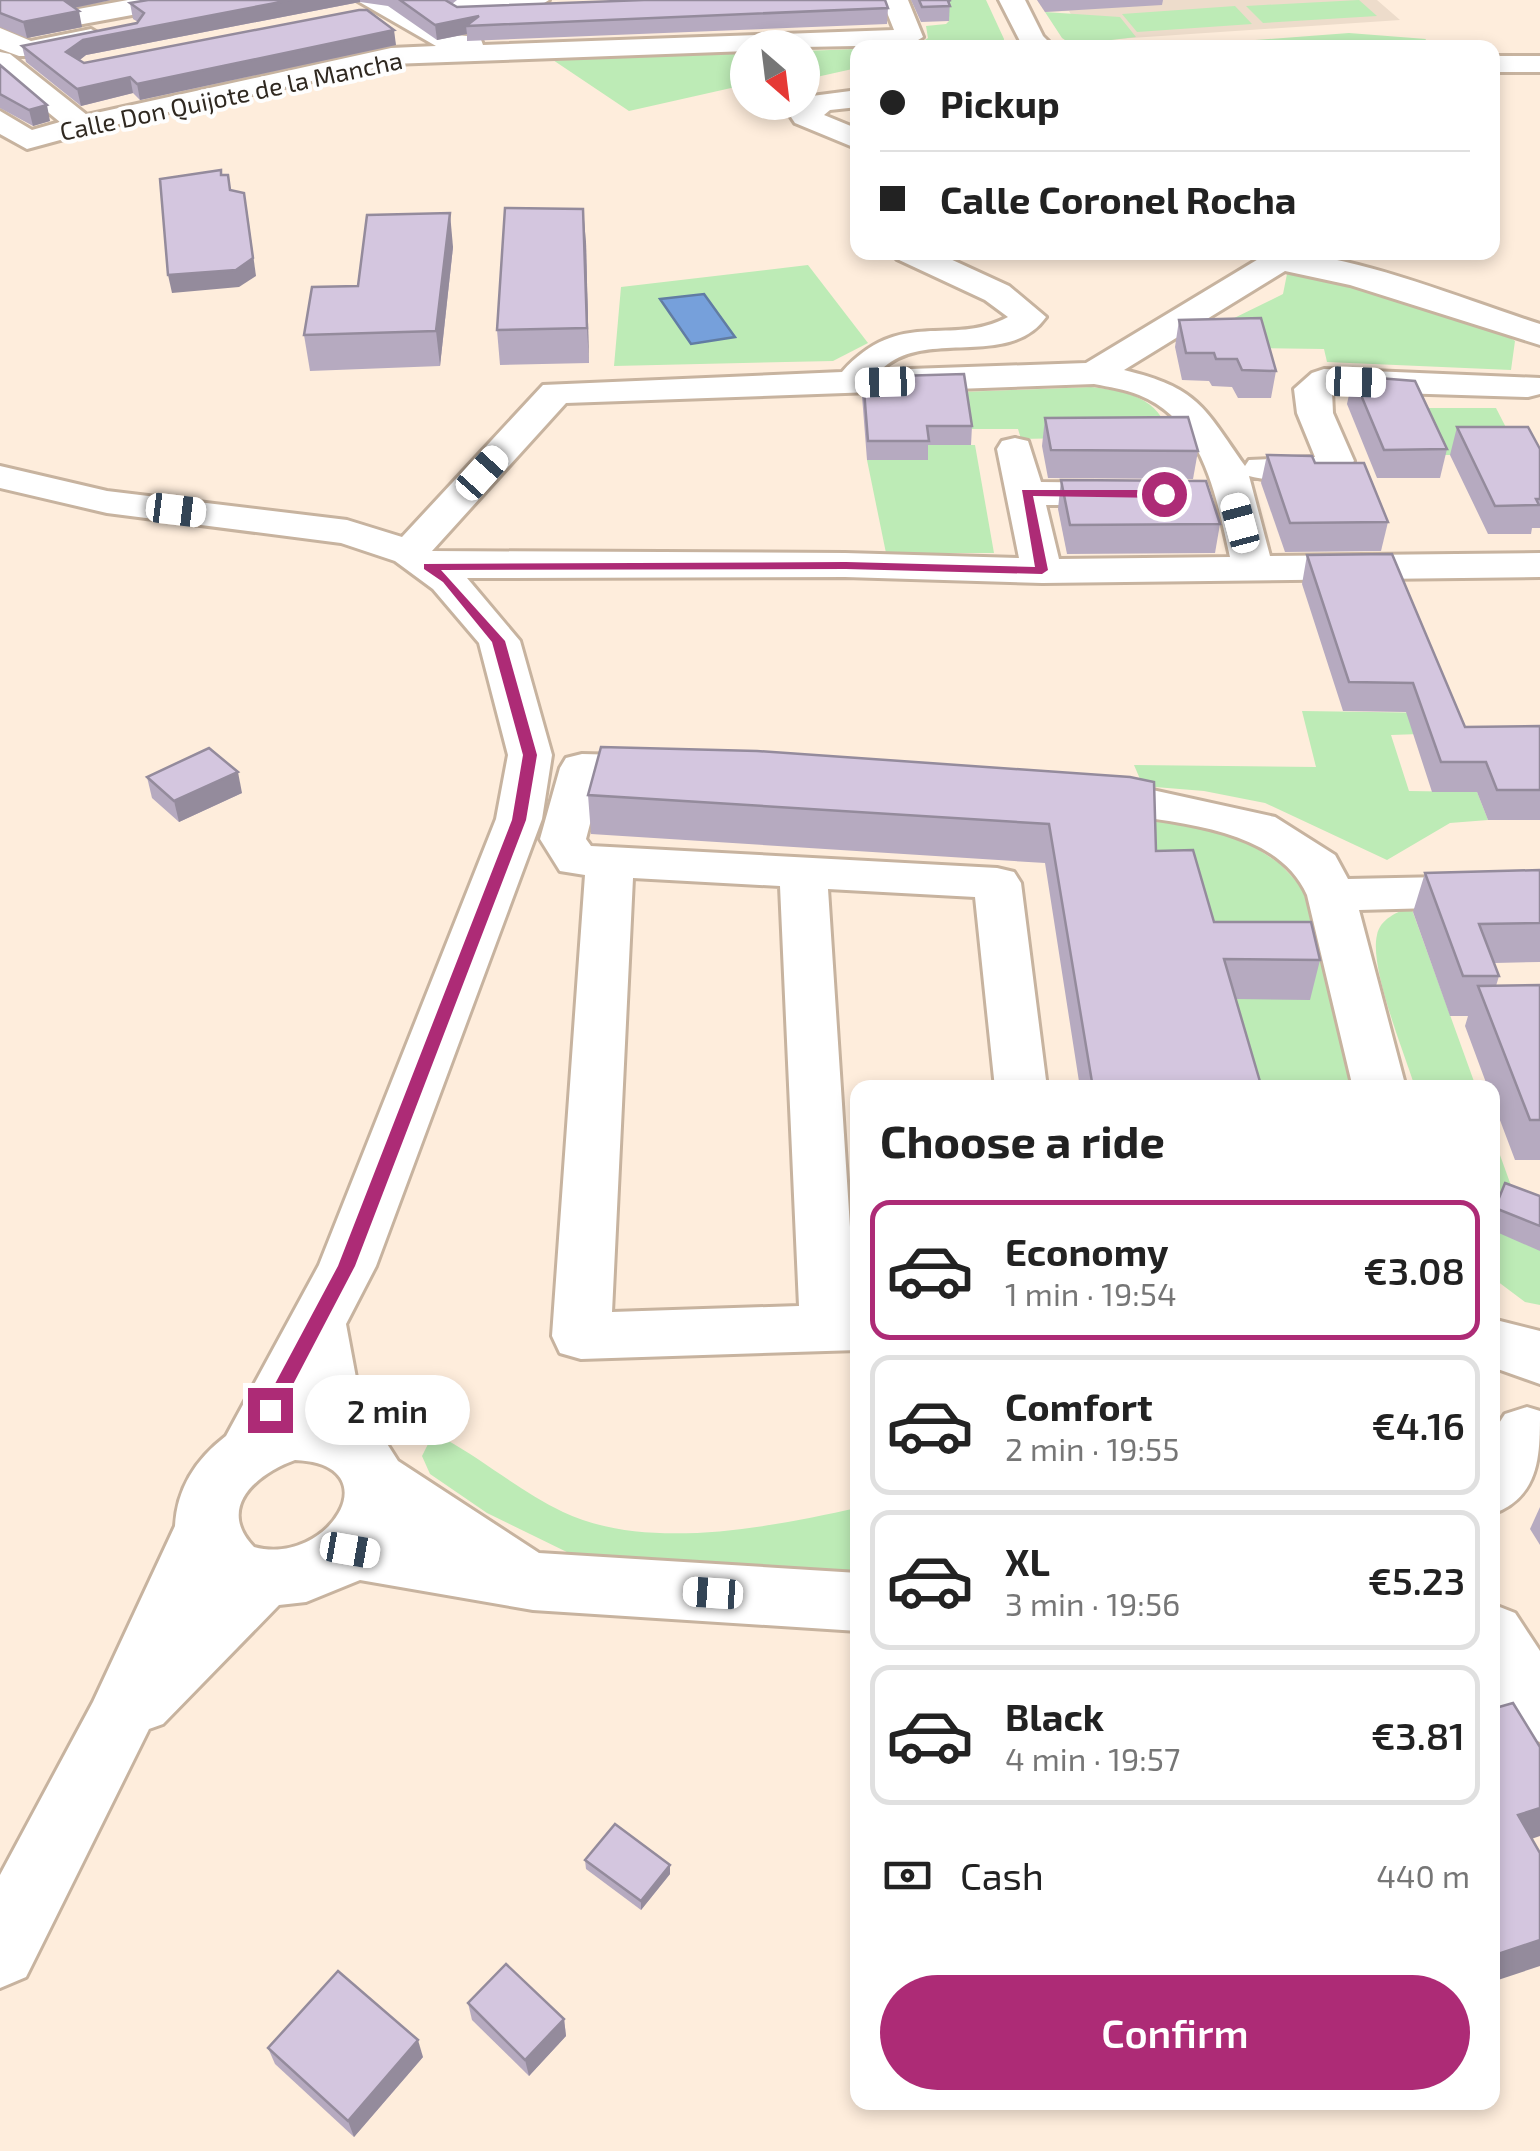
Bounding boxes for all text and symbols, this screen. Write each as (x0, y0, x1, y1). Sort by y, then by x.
north arrow (730, 30, 820, 120)
map controls (730, 30, 820, 120)
street label: Calle Don Quijote de la Mancha (57, 44, 405, 146)
text: Pickup (940, 80, 1060, 126)
text: Calle Coronel Rocha (940, 176, 1296, 222)
car (854, 366, 916, 398)
car (1325, 366, 1387, 398)
car (451, 441, 513, 505)
route start (1142, 472, 1187, 517)
car (1218, 490, 1262, 556)
car (144, 491, 208, 529)
text: Choose a ride (880, 1113, 1165, 1167)
icon: car (885, 1225, 975, 1315)
text: Economy (1005, 1228, 1169, 1274)
text: €3.08 (1363, 1247, 1465, 1293)
text: 1 min · 19:54 (1005, 1274, 1177, 1312)
callout: 2 min (305, 1375, 470, 1445)
icon: car (885, 1380, 975, 1470)
text: Comfort (1005, 1383, 1153, 1429)
route end (248, 1388, 293, 1433)
text: 2 min (347, 1391, 428, 1429)
text: €4.16 (1371, 1402, 1465, 1448)
text: 2 min · 19:55 (1005, 1429, 1179, 1467)
car (318, 1530, 382, 1570)
icon: car (885, 1535, 975, 1625)
text: XL (1005, 1538, 1050, 1584)
text: €5.23 (1368, 1557, 1465, 1603)
car (682, 1576, 744, 1610)
text: 3 min · 19:56 (1005, 1584, 1180, 1622)
icon: car (885, 1690, 975, 1780)
text: Black (1005, 1693, 1104, 1739)
text: €3.81 (1371, 1712, 1465, 1758)
text: 4 min · 19:57 (1005, 1739, 1180, 1777)
icon: cash (880, 1848, 935, 1903)
text: Cash (960, 1852, 1044, 1898)
text: 440 m (1376, 1856, 1470, 1894)
button: Confirm (880, 1975, 1470, 2090)

